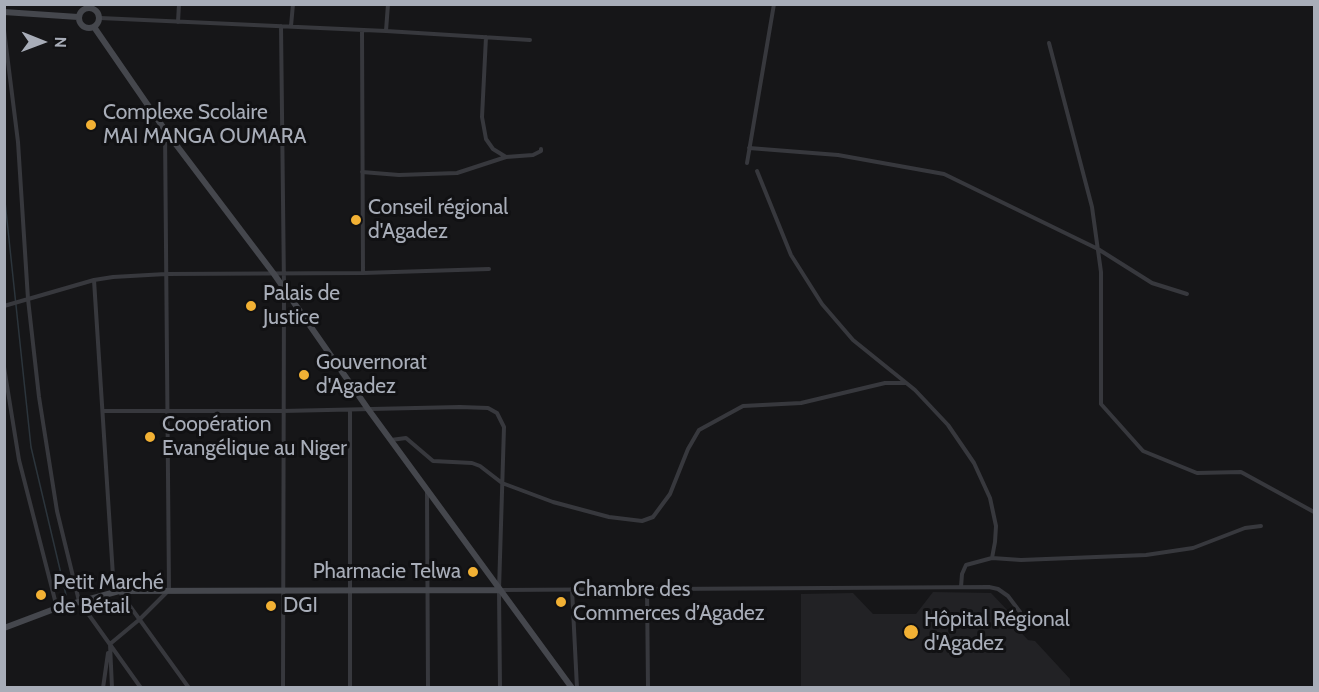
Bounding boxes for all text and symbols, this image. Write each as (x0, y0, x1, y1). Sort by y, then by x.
north arrow (12, 12, 72, 72)
text: N (51, 37, 70, 48)
place label: Complexe Scolaire MAI MANGA OUMARA (103, 100, 306, 150)
marker: Complexe Scolaire MAI MANGA OUMARA (84, 118, 98, 132)
place label: Conseil régional d'Agadez (368, 195, 508, 245)
marker: Conseil régional d'Agadez (349, 213, 363, 227)
place label: Palais de Justice (263, 281, 340, 331)
marker: Palais de Justice (244, 299, 258, 313)
place label: Gouvernorat d'Agadez (316, 350, 427, 400)
marker: Gouvernorat d'Agadez (297, 368, 311, 382)
place label: Coopération Evangélique au Niger (162, 412, 347, 462)
marker: Coopération Evangélique au Niger (143, 430, 157, 444)
place label: Pharmacie Telwa (313, 559, 461, 585)
marker: Pharmacie Telwa (466, 565, 480, 579)
place label: Petit Marché de Bétail (53, 570, 164, 620)
place label: Chambre des Commerces d’Agadez (573, 577, 765, 627)
marker: Petit Marché de Bétail (34, 588, 48, 602)
place label: DGI (283, 593, 318, 619)
marker: Chambre des Commerces d’Agadez (554, 595, 568, 609)
marker: DGI (264, 599, 278, 613)
place label: Hôpital Régional d'Agadez (924, 607, 1070, 657)
marker: Hôpital Régional d'Agadez (902, 623, 920, 641)

